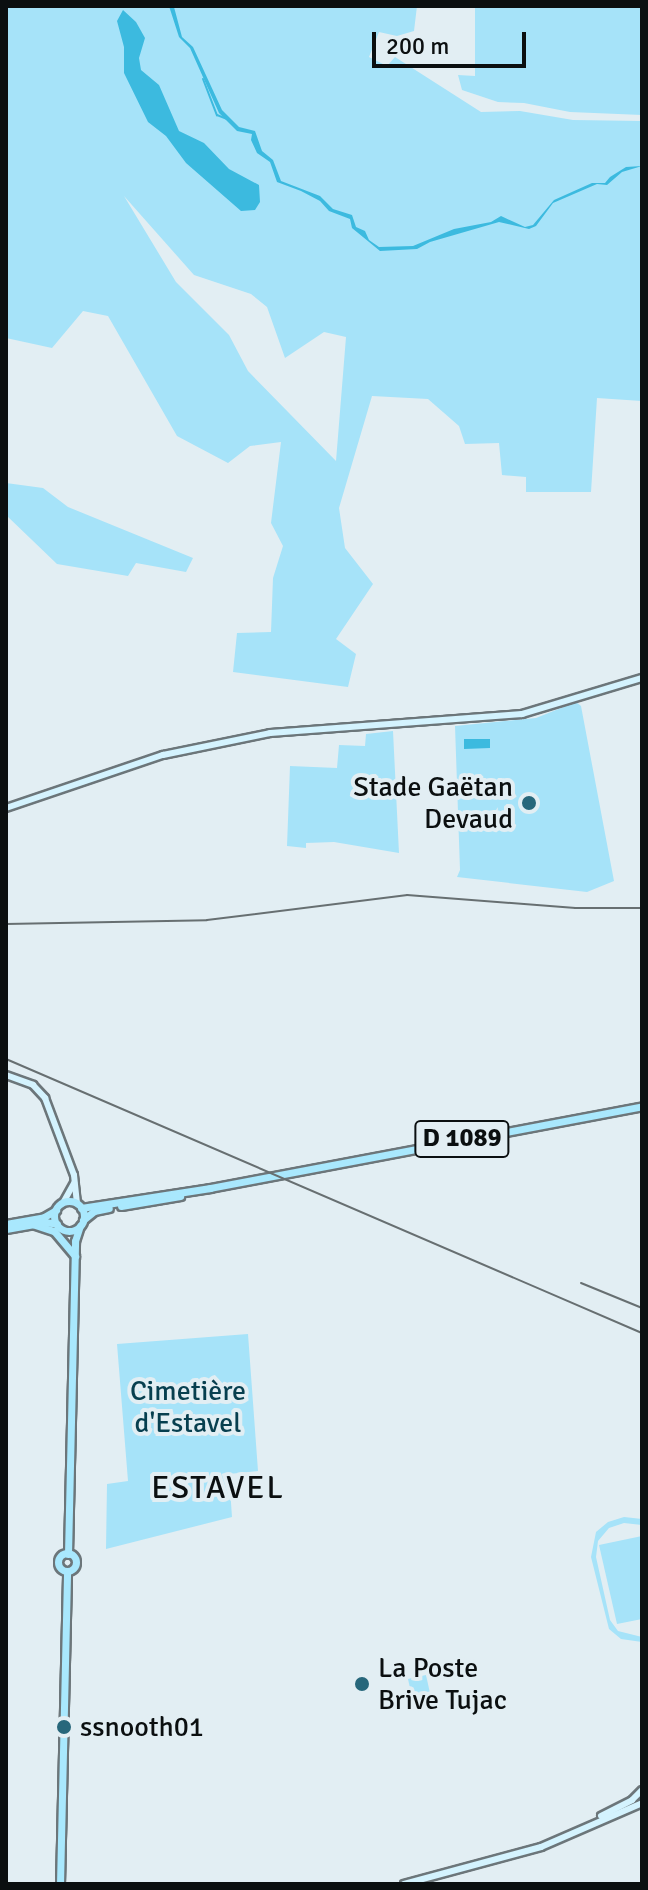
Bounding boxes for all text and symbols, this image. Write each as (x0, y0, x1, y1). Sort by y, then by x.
scale bar (376, 16, 530, 66)
text: 200 m (386, 31, 449, 61)
place label: Stade Gaëtan Devaud (353, 770, 513, 836)
marker: Stade Gaëtan Devaud (520, 794, 538, 812)
road number: D 1089 (414, 1117, 510, 1161)
park label: Cimetière d'Estavel (130, 1374, 246, 1440)
district label: ESTAVEL (151, 1469, 285, 1507)
place label: La Poste Brive Tujac (378, 1651, 507, 1717)
marker: La Poste Brive Tujac (353, 1675, 371, 1693)
place label: ssnooth01 (80, 1710, 204, 1744)
marker: ssnooth01 (55, 1718, 73, 1736)

